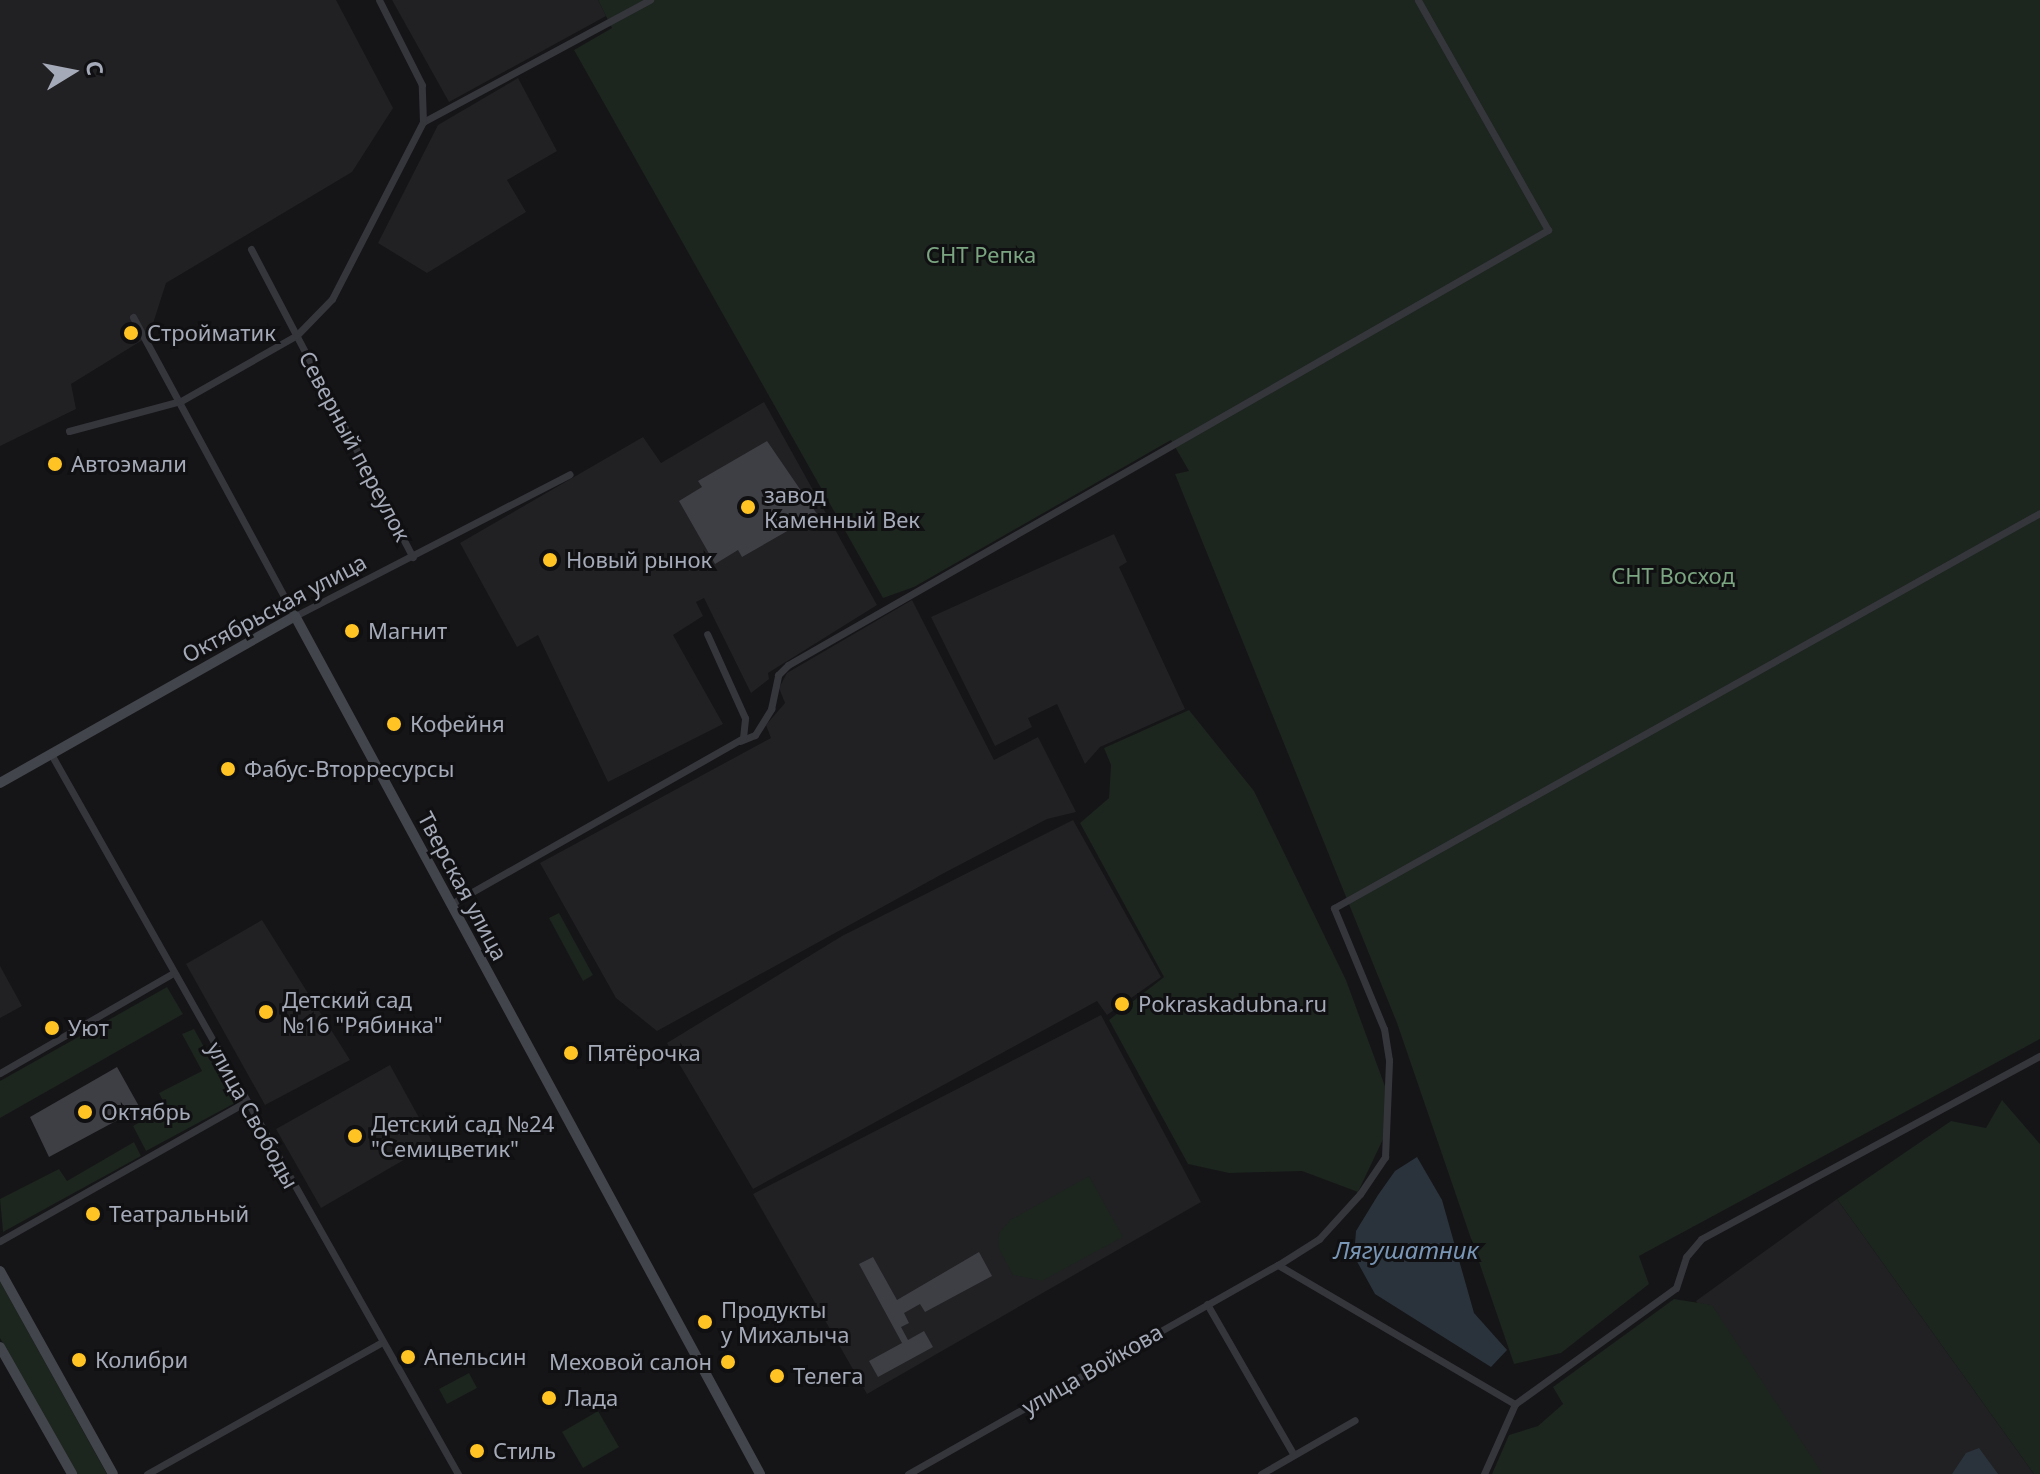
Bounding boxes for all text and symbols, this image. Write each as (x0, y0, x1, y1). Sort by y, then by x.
north arrow (32, 32, 112, 112)
text: С (80, 58, 112, 77)
park label: СНТ Репка (926, 242, 1036, 268)
place label: Стройматик (147, 320, 276, 346)
marker: Стройматик (122, 324, 140, 342)
street label: Северный переулок (294, 346, 416, 546)
place label: Автоэмали (71, 451, 187, 477)
marker: Автоэмали (46, 455, 64, 473)
place label: завод Каменный Век (764, 481, 920, 532)
marker: завод Каменный Век (739, 498, 757, 516)
place label: Новый рынок (566, 547, 712, 573)
street label: Октябрьская улица (177, 548, 371, 668)
marker: Новый рынок (541, 551, 559, 569)
park label: СНТ Восход (1611, 563, 1735, 589)
place label: Магнит (368, 618, 447, 644)
marker: Магнит (343, 622, 361, 640)
place label: Кофейня (410, 711, 505, 737)
marker: Кофейня (385, 715, 403, 733)
place label: Фабус-Вторресурсы (244, 756, 454, 782)
marker: Фабус-Вторресурсы (219, 760, 237, 778)
street label: Тверская улица (413, 807, 513, 965)
place label: Детский сад №16 "Рябинка" (282, 986, 443, 1038)
place label: Pokraskadubna.ru (1138, 991, 1327, 1017)
marker: Pokraskadubna.ru (1113, 995, 1131, 1013)
marker: Детский сад №16 "Рябинка" (257, 1003, 275, 1021)
place label: Уют (68, 1015, 109, 1041)
marker: Уют (43, 1019, 61, 1037)
street label: улица Свободы (202, 1037, 304, 1193)
place label: Пятёрочка (587, 1040, 701, 1066)
marker: Пятёрочка (562, 1044, 580, 1062)
place label: Октябрь (101, 1099, 191, 1125)
marker: Октябрь (76, 1103, 94, 1121)
place label: Детский сад №24 "Семицветик" (371, 1110, 554, 1162)
marker: Детский сад №24 "Семицветик" (346, 1127, 364, 1145)
place label: Театральный (109, 1201, 249, 1227)
marker: Театральный (84, 1205, 102, 1223)
water label: Лягушатник (1333, 1236, 1479, 1264)
place label: Продукты у Михалыча (721, 1296, 849, 1348)
marker: Продукты у Михалыча (696, 1313, 714, 1331)
street label: улица Войкова (1017, 1318, 1167, 1420)
place label: Апельсин (424, 1344, 526, 1370)
place label: Колибри (95, 1347, 188, 1373)
marker: Апельсин (399, 1348, 417, 1366)
place label: Меховой салон (549, 1349, 712, 1375)
marker: Колибри (70, 1351, 88, 1369)
marker: Меховой салон (719, 1353, 737, 1371)
place label: Телега (793, 1363, 863, 1389)
marker: Телега (768, 1367, 786, 1385)
place label: Лада (565, 1385, 618, 1411)
marker: Лада (540, 1389, 558, 1407)
place label: Стиль (493, 1438, 556, 1464)
marker: Стиль (468, 1442, 486, 1460)

